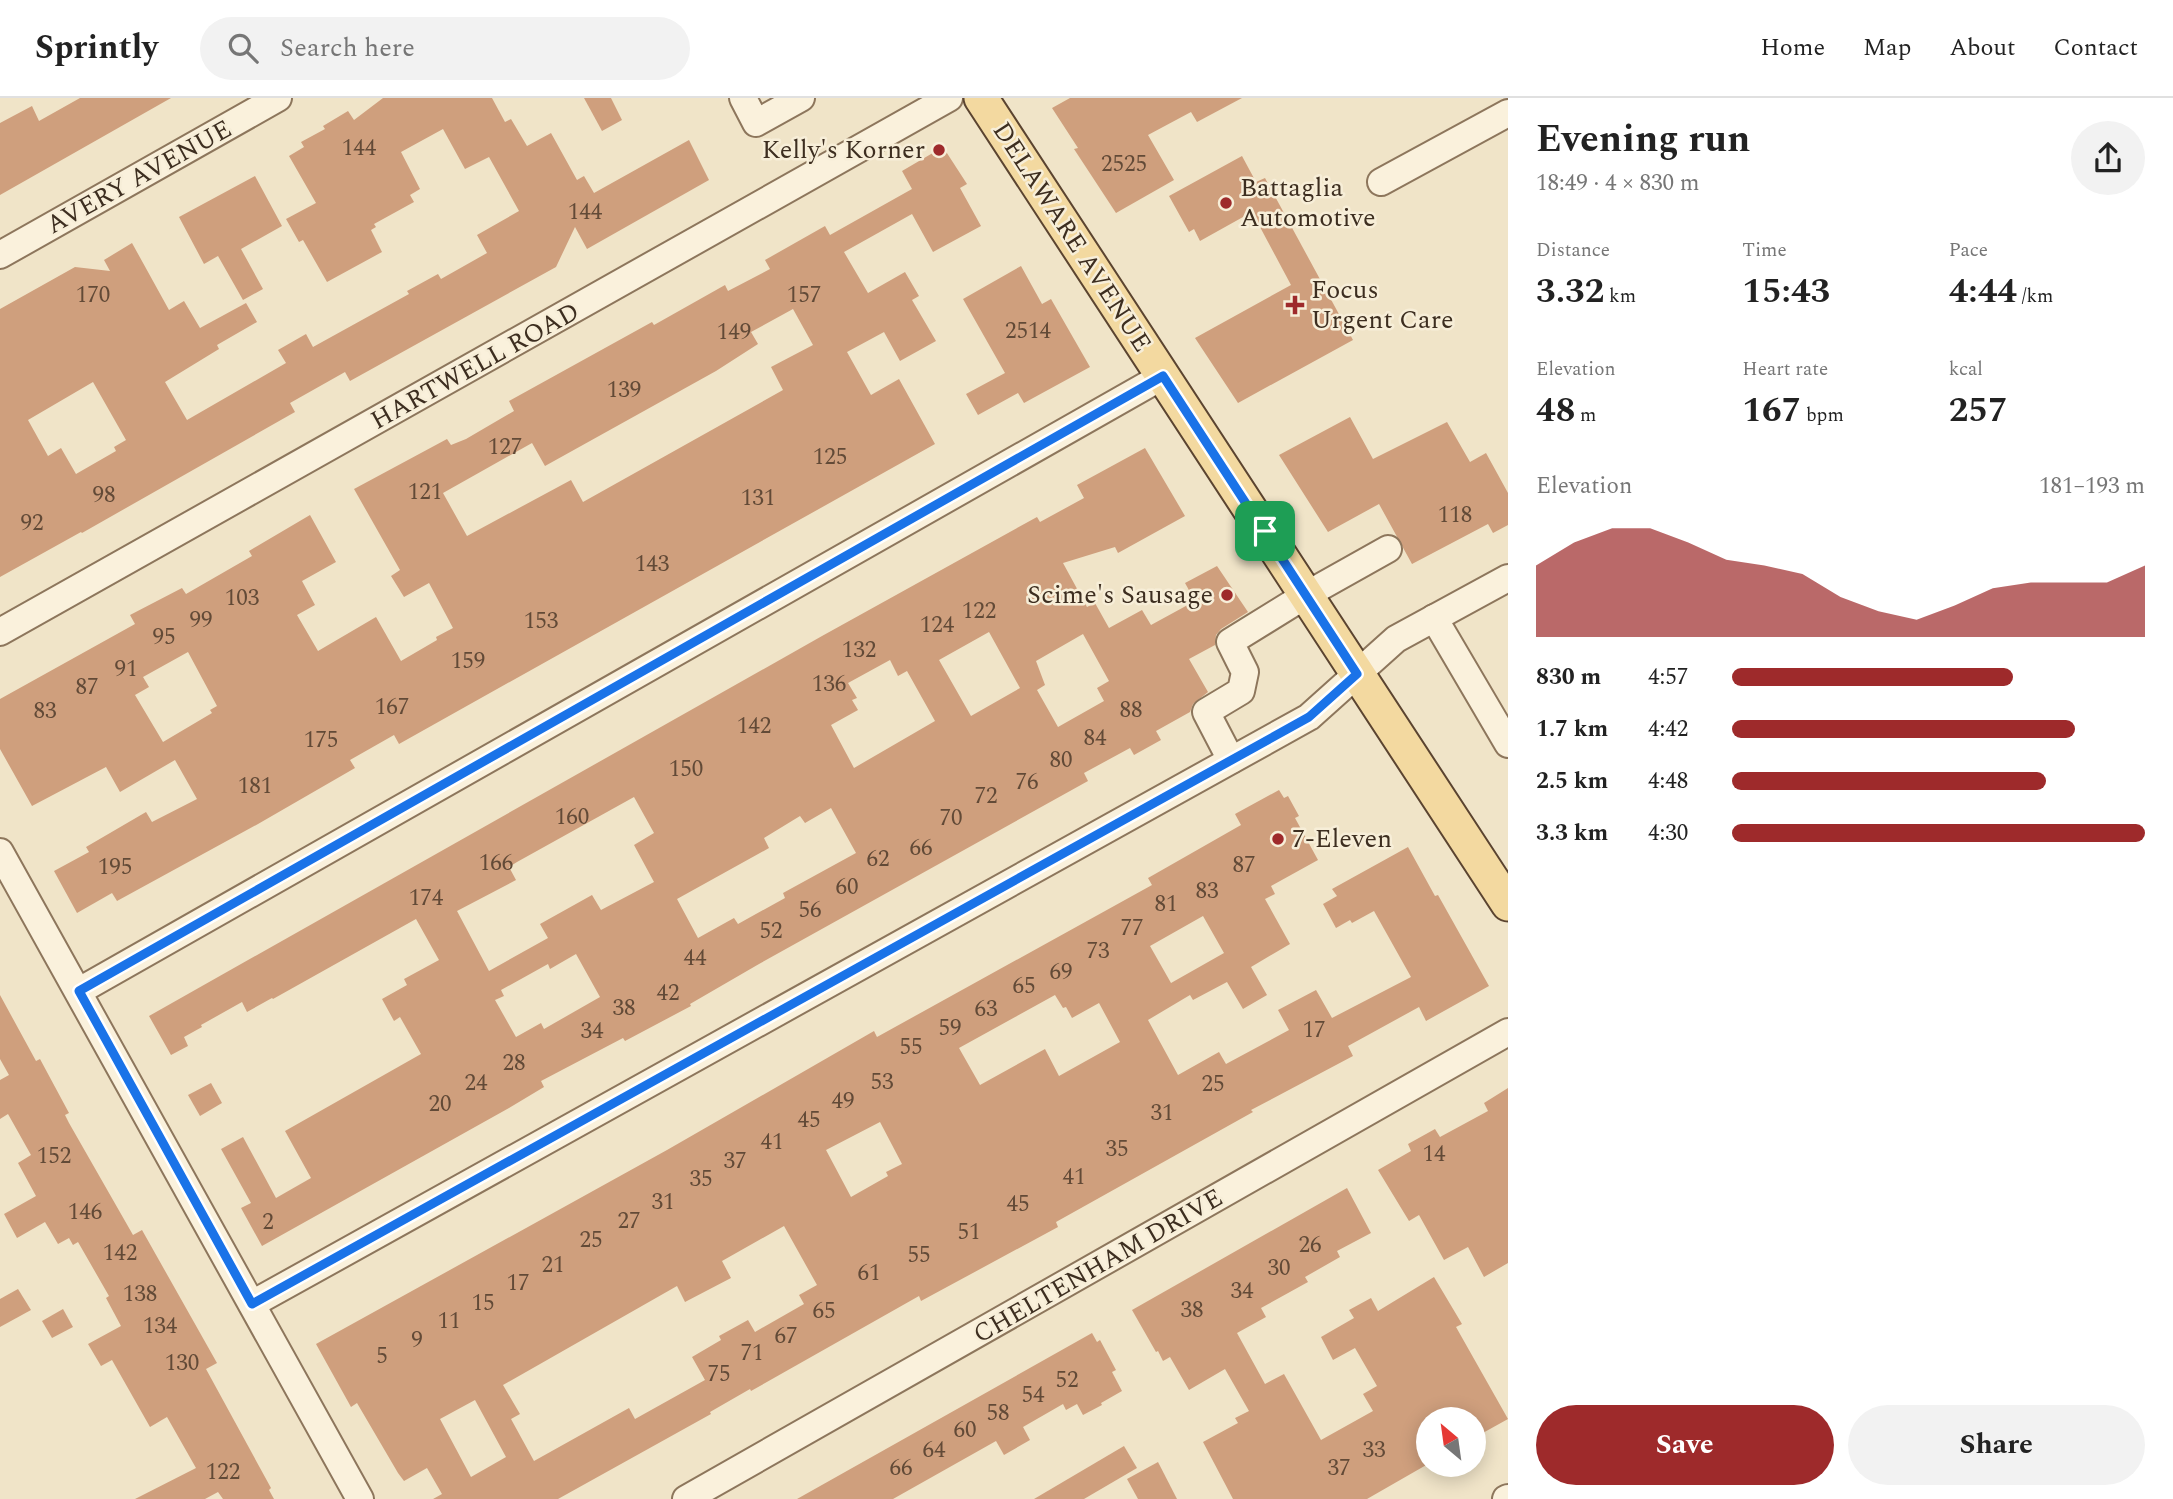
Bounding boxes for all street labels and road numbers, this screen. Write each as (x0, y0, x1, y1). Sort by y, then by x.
street label: AVERY AVENUE (39, 109, 239, 245)
street label: DELAWARE AVENUE (982, 114, 1162, 360)
street label: HARTWELL ROAD (363, 292, 587, 440)
street label: CHELTENHAM DRIVE (966, 1178, 1230, 1354)

